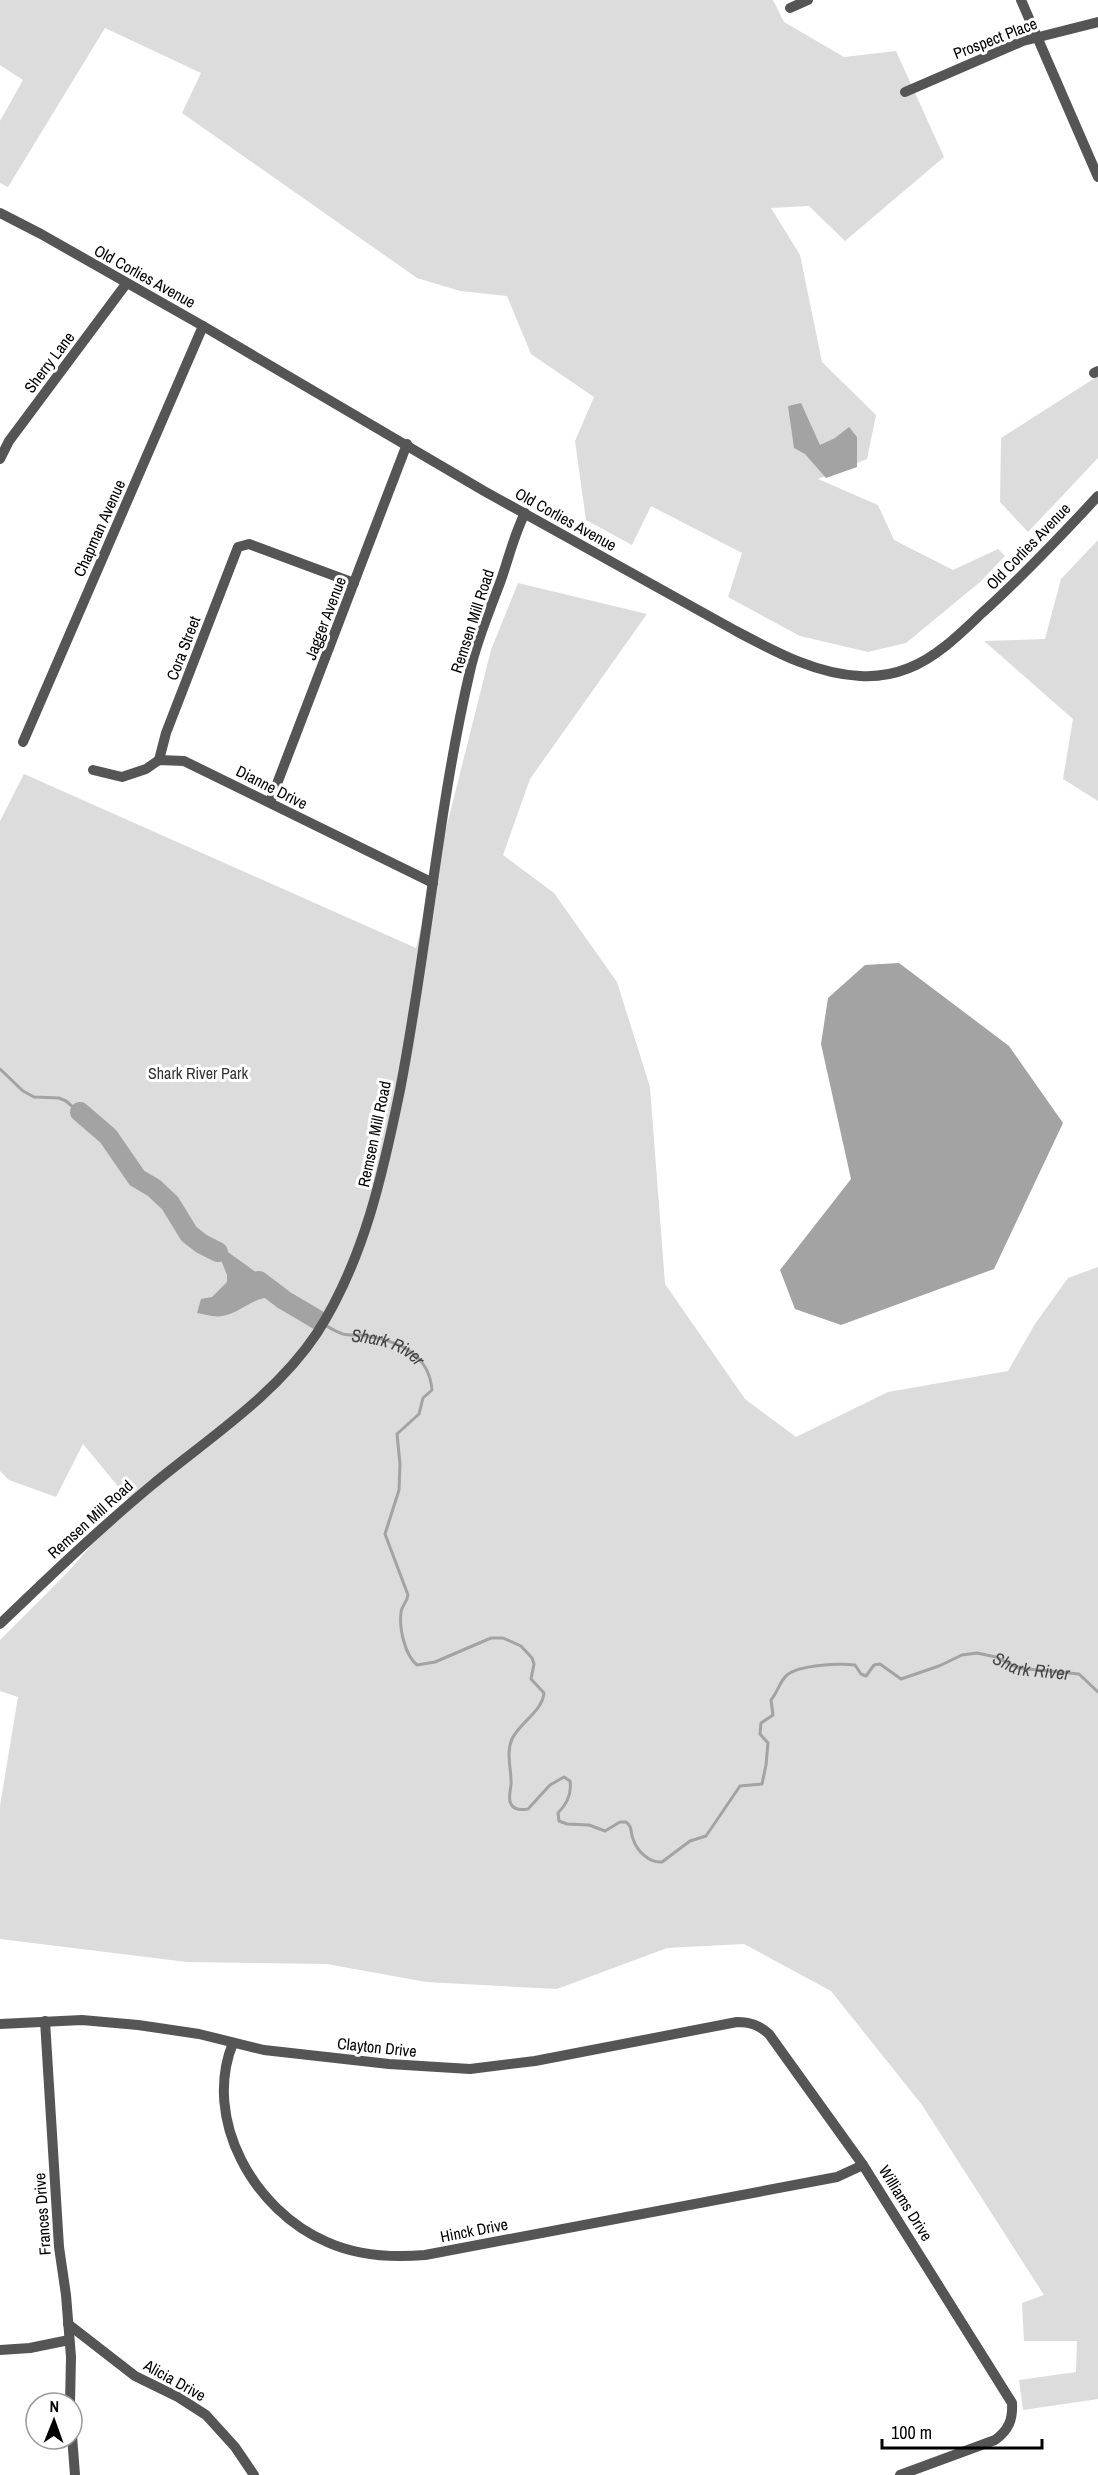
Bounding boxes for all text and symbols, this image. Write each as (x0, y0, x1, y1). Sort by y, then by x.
street label: Prospect Place (950, 12, 1040, 64)
street label: Old Corlies Avenue (90, 239, 200, 313)
street label: Sherry Lane (19, 327, 79, 397)
street label: Chapman Avenue (68, 476, 130, 580)
street label: Old Corlies Avenue (511, 482, 621, 556)
street label: Old Corlies Avenue (981, 498, 1075, 594)
street label: Remsen Mill Road (445, 566, 499, 676)
street label: Jagger Avenue (299, 573, 351, 663)
street label: Cora Street (161, 612, 205, 683)
street label: Dianne Drive (233, 760, 311, 814)
park label: Shark River Park (148, 1062, 248, 1084)
street label: Remsen Mill Road (352, 1079, 396, 1189)
water label: Shark River (351, 1322, 432, 1371)
street label: Remsen Mill Road (43, 1475, 137, 1563)
water label: Shark River (989, 1645, 1072, 1686)
street label: Clayton Drive (336, 2032, 418, 2062)
street label: Williams Drive (874, 2161, 938, 2245)
street label: Frances Drive (28, 2172, 56, 2256)
street label: Hinck Drive (438, 2213, 510, 2247)
street label: Alicia Drive (139, 2353, 210, 2406)
north arrow (24, 2391, 84, 2451)
text: N (49, 2395, 59, 2417)
scale bar (882, 2412, 1042, 2450)
text: 100 m (891, 2420, 932, 2445)

